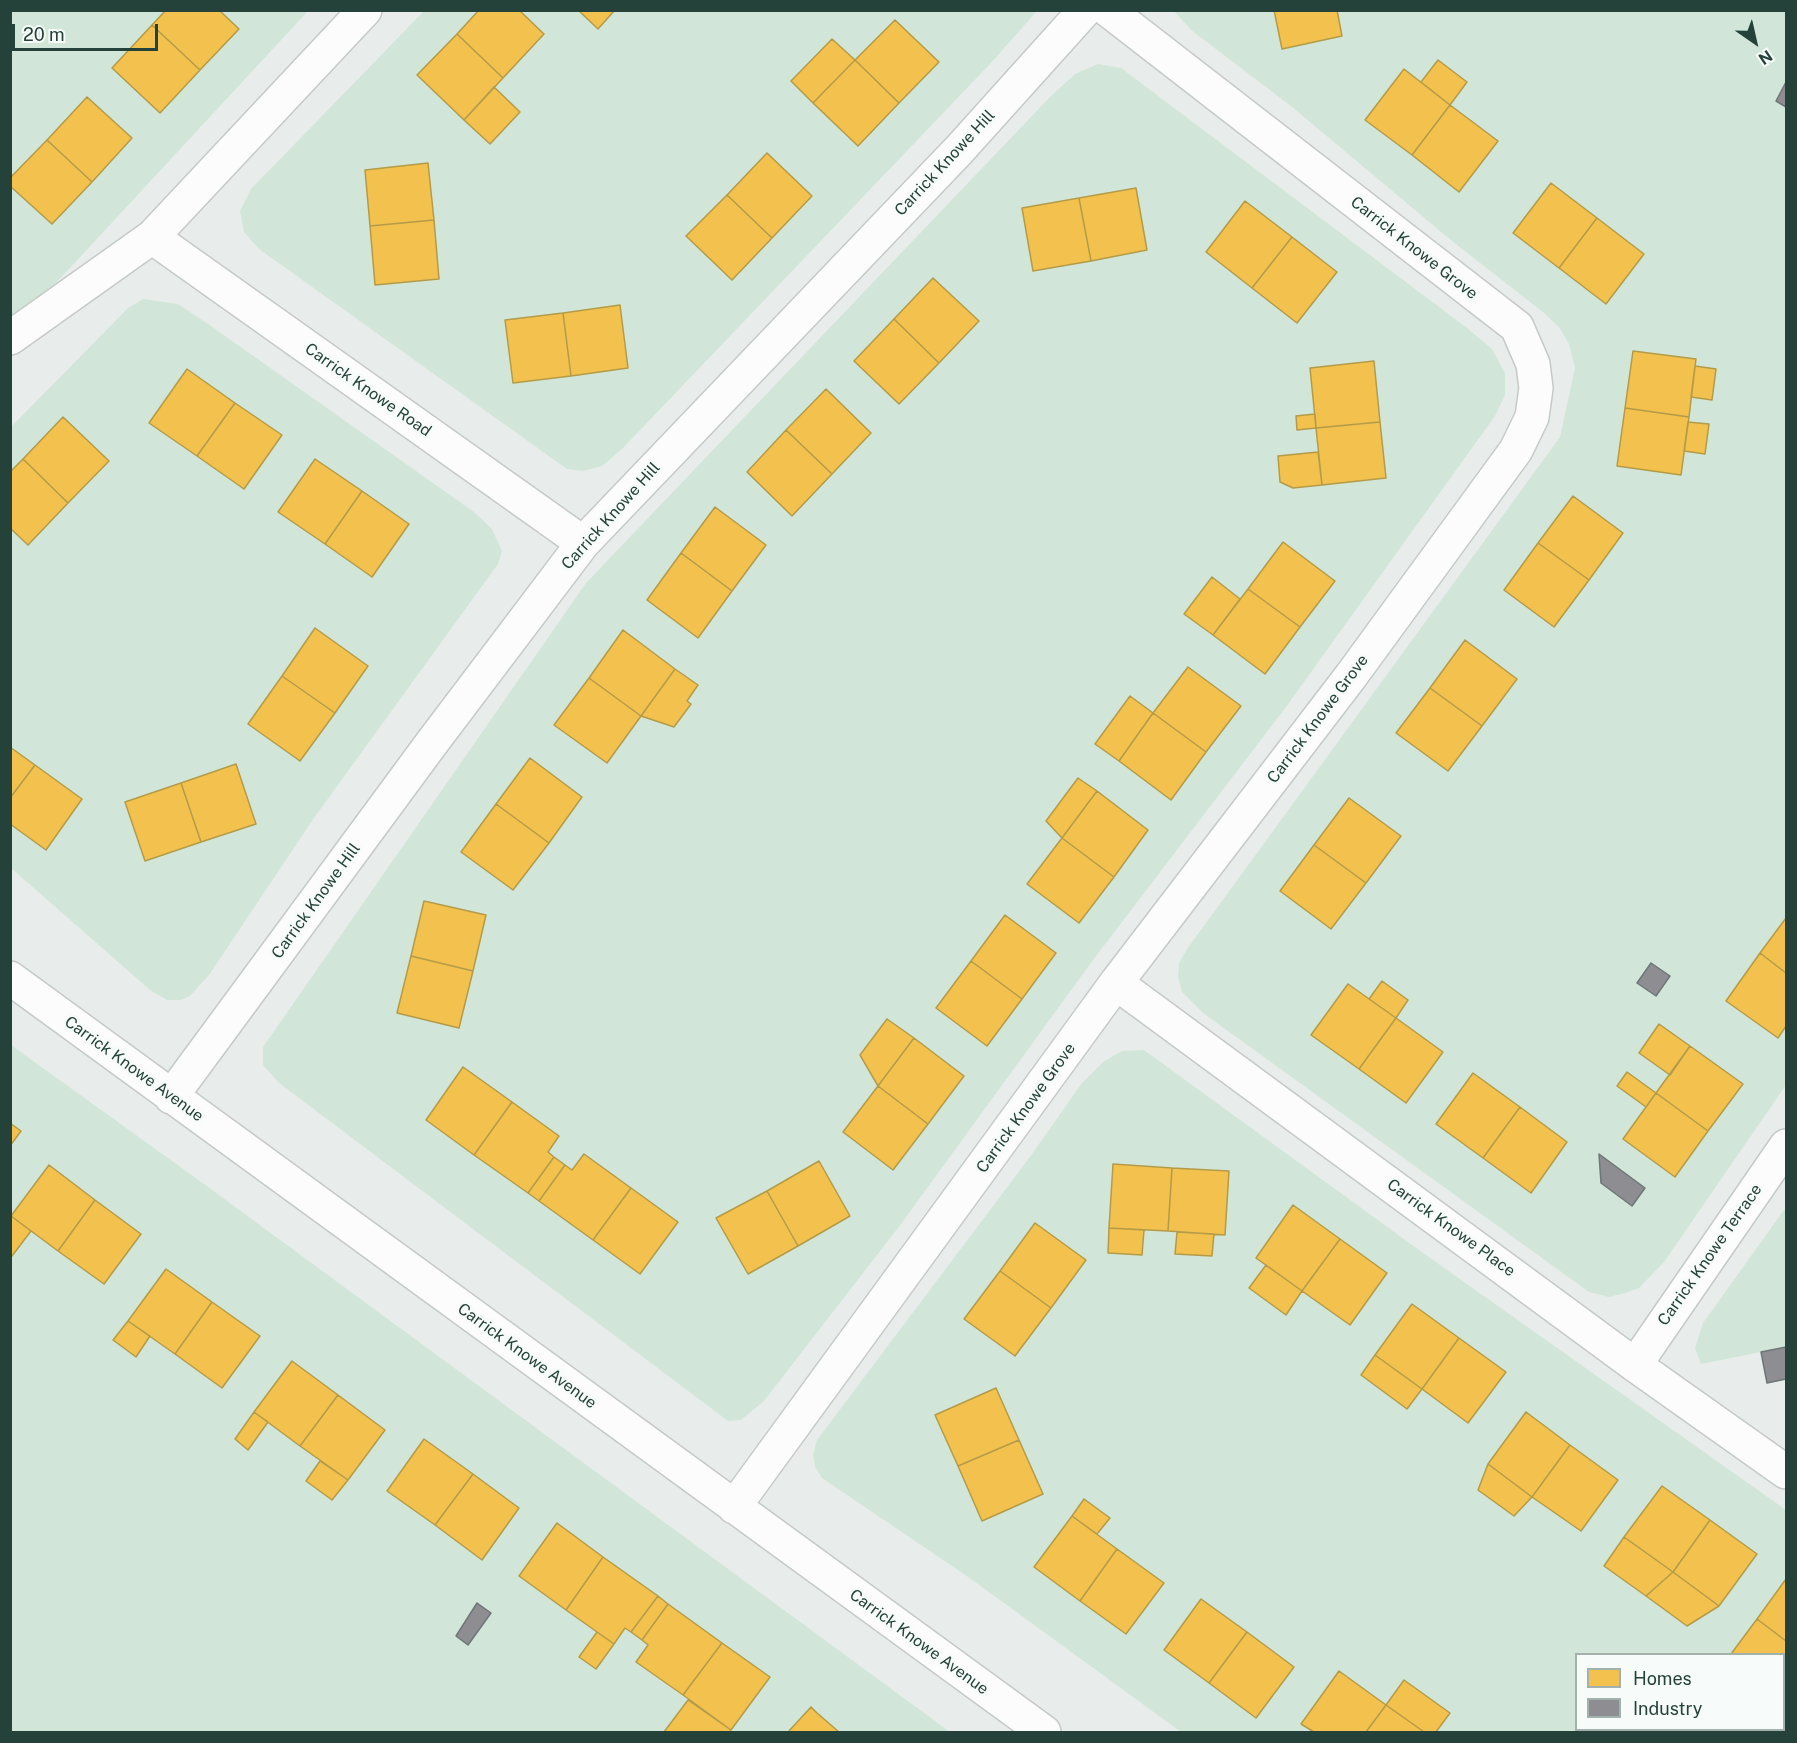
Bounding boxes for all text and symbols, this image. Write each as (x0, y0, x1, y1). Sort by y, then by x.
scale bar (15, 12, 160, 50)
north arrow (1725, 12, 1785, 72)
text: 20 m (23, 24, 65, 45)
text: N (1755, 46, 1776, 69)
street label: Carrick Knowe Hill (891, 106, 999, 220)
street label: Carrick Knowe Grove (1347, 192, 1481, 304)
street label: Carrick Knowe Road (301, 339, 435, 441)
street label: Carrick Knowe Hill (558, 458, 664, 574)
street label: Carrick Knowe Grove (1263, 651, 1373, 787)
street label: Carrick Knowe Hill (268, 840, 364, 962)
street label: Carrick Knowe Avenue (61, 1012, 207, 1126)
street label: Carrick Knowe Grove (972, 1039, 1080, 1177)
street label: Carrick Knowe Place (1383, 1175, 1519, 1281)
street label: Carrick Knowe Terrace (1654, 1181, 1766, 1329)
street label: Carrick Knowe Avenue (454, 1299, 600, 1413)
street label: Carrick Knowe Avenue (846, 1585, 992, 1699)
legend (1575, 1653, 1785, 1731)
text: Homes (1633, 1668, 1692, 1689)
text: Industry (1633, 1698, 1702, 1719)

